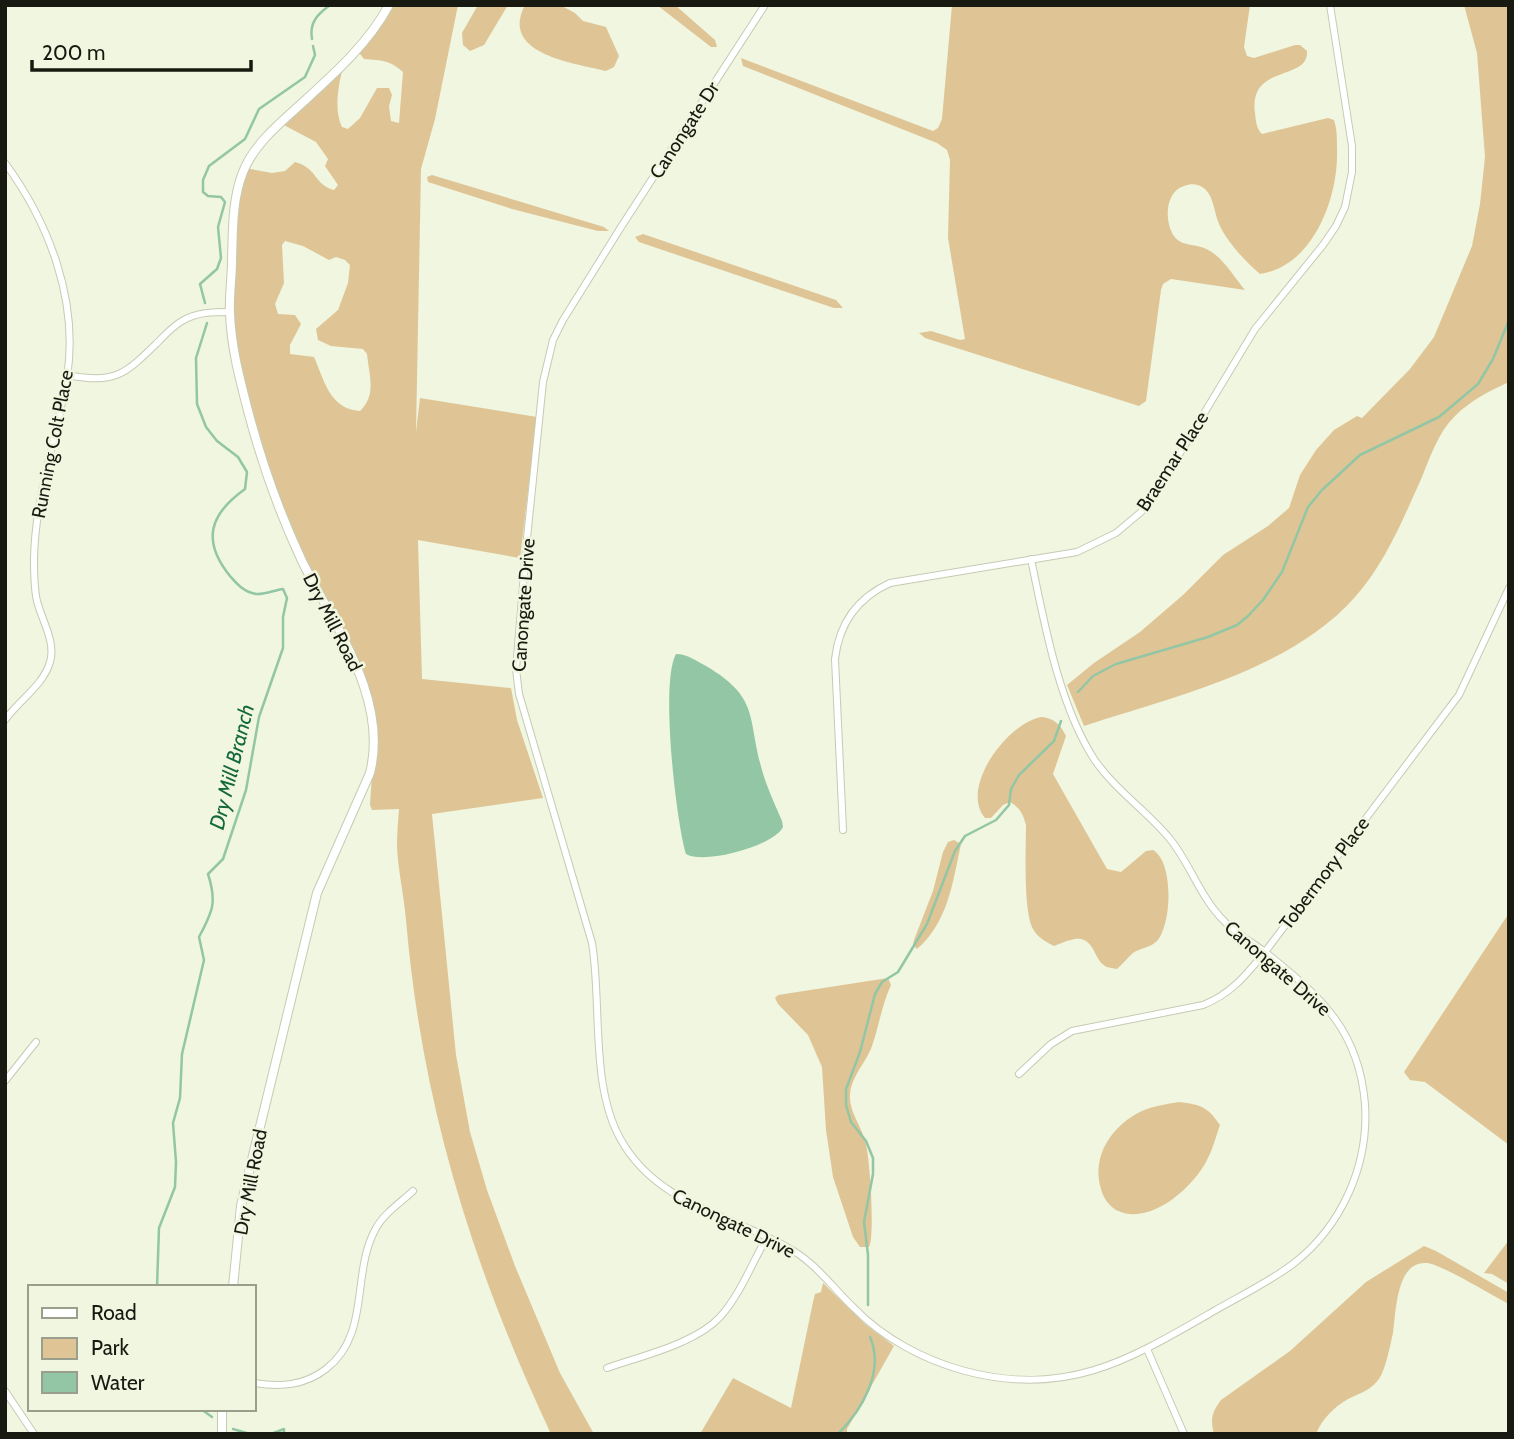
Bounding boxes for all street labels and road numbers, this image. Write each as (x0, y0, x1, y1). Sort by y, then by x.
street label: Canongate Dr (645, 77, 724, 183)
street label: Running Colt Place (27, 368, 78, 520)
street label: Braemar Place (1132, 407, 1213, 516)
street label: Canongate Drive (507, 537, 540, 673)
street label: Dry Mill Road (298, 569, 367, 675)
street label: Tobermory Place (1275, 812, 1374, 934)
street label: Canongate Drive (1220, 916, 1336, 1021)
street label: Dry Mill Road (229, 1127, 272, 1237)
street label: Canongate Drive (669, 1184, 799, 1263)

